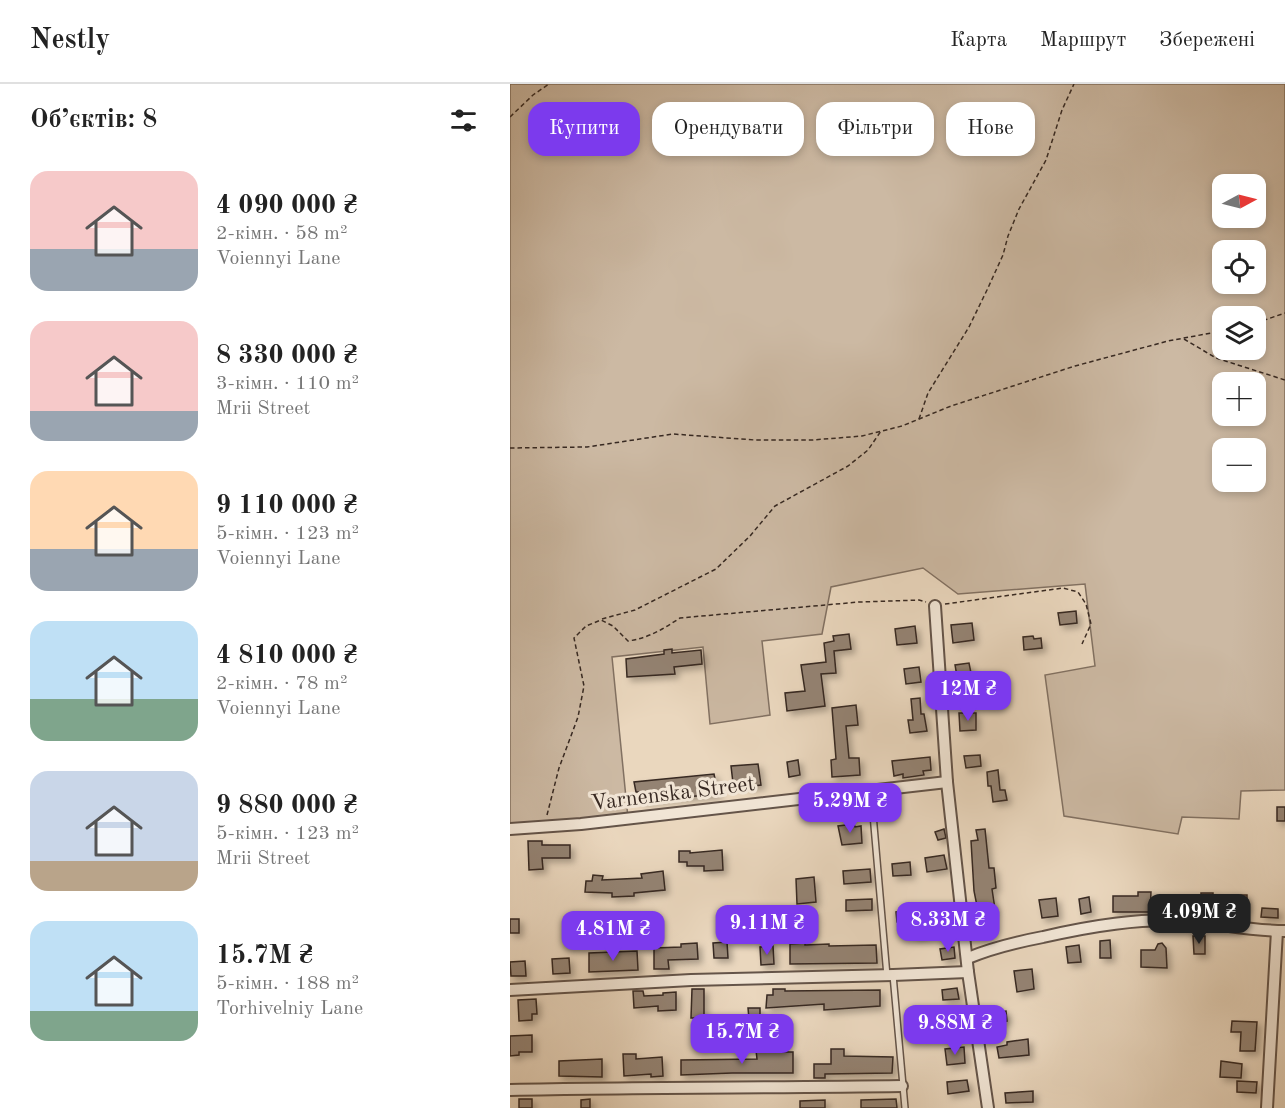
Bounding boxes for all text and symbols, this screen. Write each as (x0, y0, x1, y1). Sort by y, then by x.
text: Nestly (30, 27, 110, 55)
text: Карта (950, 30, 1007, 51)
text: Маршрут (1040, 30, 1126, 51)
text: Збережені (1159, 30, 1255, 51)
chip: Купити (528, 102, 640, 156)
chip: Орендувати (652, 102, 804, 156)
chip: Фільтри (816, 102, 934, 156)
chip: Нове (946, 102, 1035, 156)
icon: filters (447, 104, 480, 137)
text: Об’єктів: 8 (30, 107, 157, 133)
north arrow (1212, 174, 1266, 228)
map controls (1212, 174, 1266, 492)
text: 4 090 000 ₴ (216, 193, 358, 219)
icon: home (78, 195, 150, 267)
text: 2-кімн. · 58 m² (216, 224, 348, 244)
button: locate (1212, 240, 1266, 294)
text: Voiennyi Lane (216, 249, 341, 269)
button: layers (1212, 306, 1266, 360)
text: 8 330 000 ₴ (216, 343, 358, 369)
icon: home (78, 345, 150, 417)
button: + (1212, 372, 1266, 426)
text: 3-кімн. · 110 m² (216, 374, 359, 394)
text: Mrii Street (216, 399, 310, 419)
button: − (1212, 438, 1266, 492)
text: 9 110 000 ₴ (216, 493, 358, 519)
icon: home (78, 495, 150, 567)
text: 5-кімн. · 123 m² (216, 524, 359, 544)
text: Voiennyi Lane (216, 549, 341, 569)
text: 4 810 000 ₴ (216, 643, 358, 669)
icon: home (78, 645, 150, 717)
pin: 12M ₴ (926, 671, 1010, 722)
text: 2-кімн. · 78 m² (216, 674, 348, 694)
text: 12M ₴ (939, 680, 997, 700)
text: Voiennyi Lane (216, 699, 341, 719)
street label: Varnenska Street (590, 773, 756, 815)
pin: 5.29M ₴ (795, 783, 905, 834)
text: 5.29M ₴ (813, 792, 887, 812)
text: 9 880 000 ₴ (216, 793, 358, 819)
icon: home (78, 795, 150, 867)
text: 5-кімн. · 123 m² (216, 824, 359, 844)
text: Mrii Street (216, 849, 310, 869)
pin: 4.09M ₴ (1144, 894, 1254, 945)
pin: 8.33M ₴ (893, 902, 1003, 953)
text: 4.09M ₴ (1162, 903, 1236, 923)
pin: 9.11M ₴ (712, 905, 822, 956)
pin: 4.81M ₴ (558, 911, 668, 962)
text: 8.33M ₴ (911, 911, 985, 931)
text: 9.11M ₴ (730, 914, 804, 934)
text: 4.81M ₴ (576, 920, 650, 940)
text: 15.7M ₴ (216, 943, 313, 969)
icon: home (78, 945, 150, 1017)
text: 5-кімн. · 188 m² (216, 974, 359, 994)
text: Torhivelniy Lane (216, 999, 363, 1019)
pin: 9.88M ₴ (900, 1005, 1010, 1056)
pin: 15.7M ₴ (687, 1014, 797, 1065)
text: 9.88M ₴ (918, 1014, 992, 1034)
text: 15.7M ₴ (705, 1023, 779, 1043)

